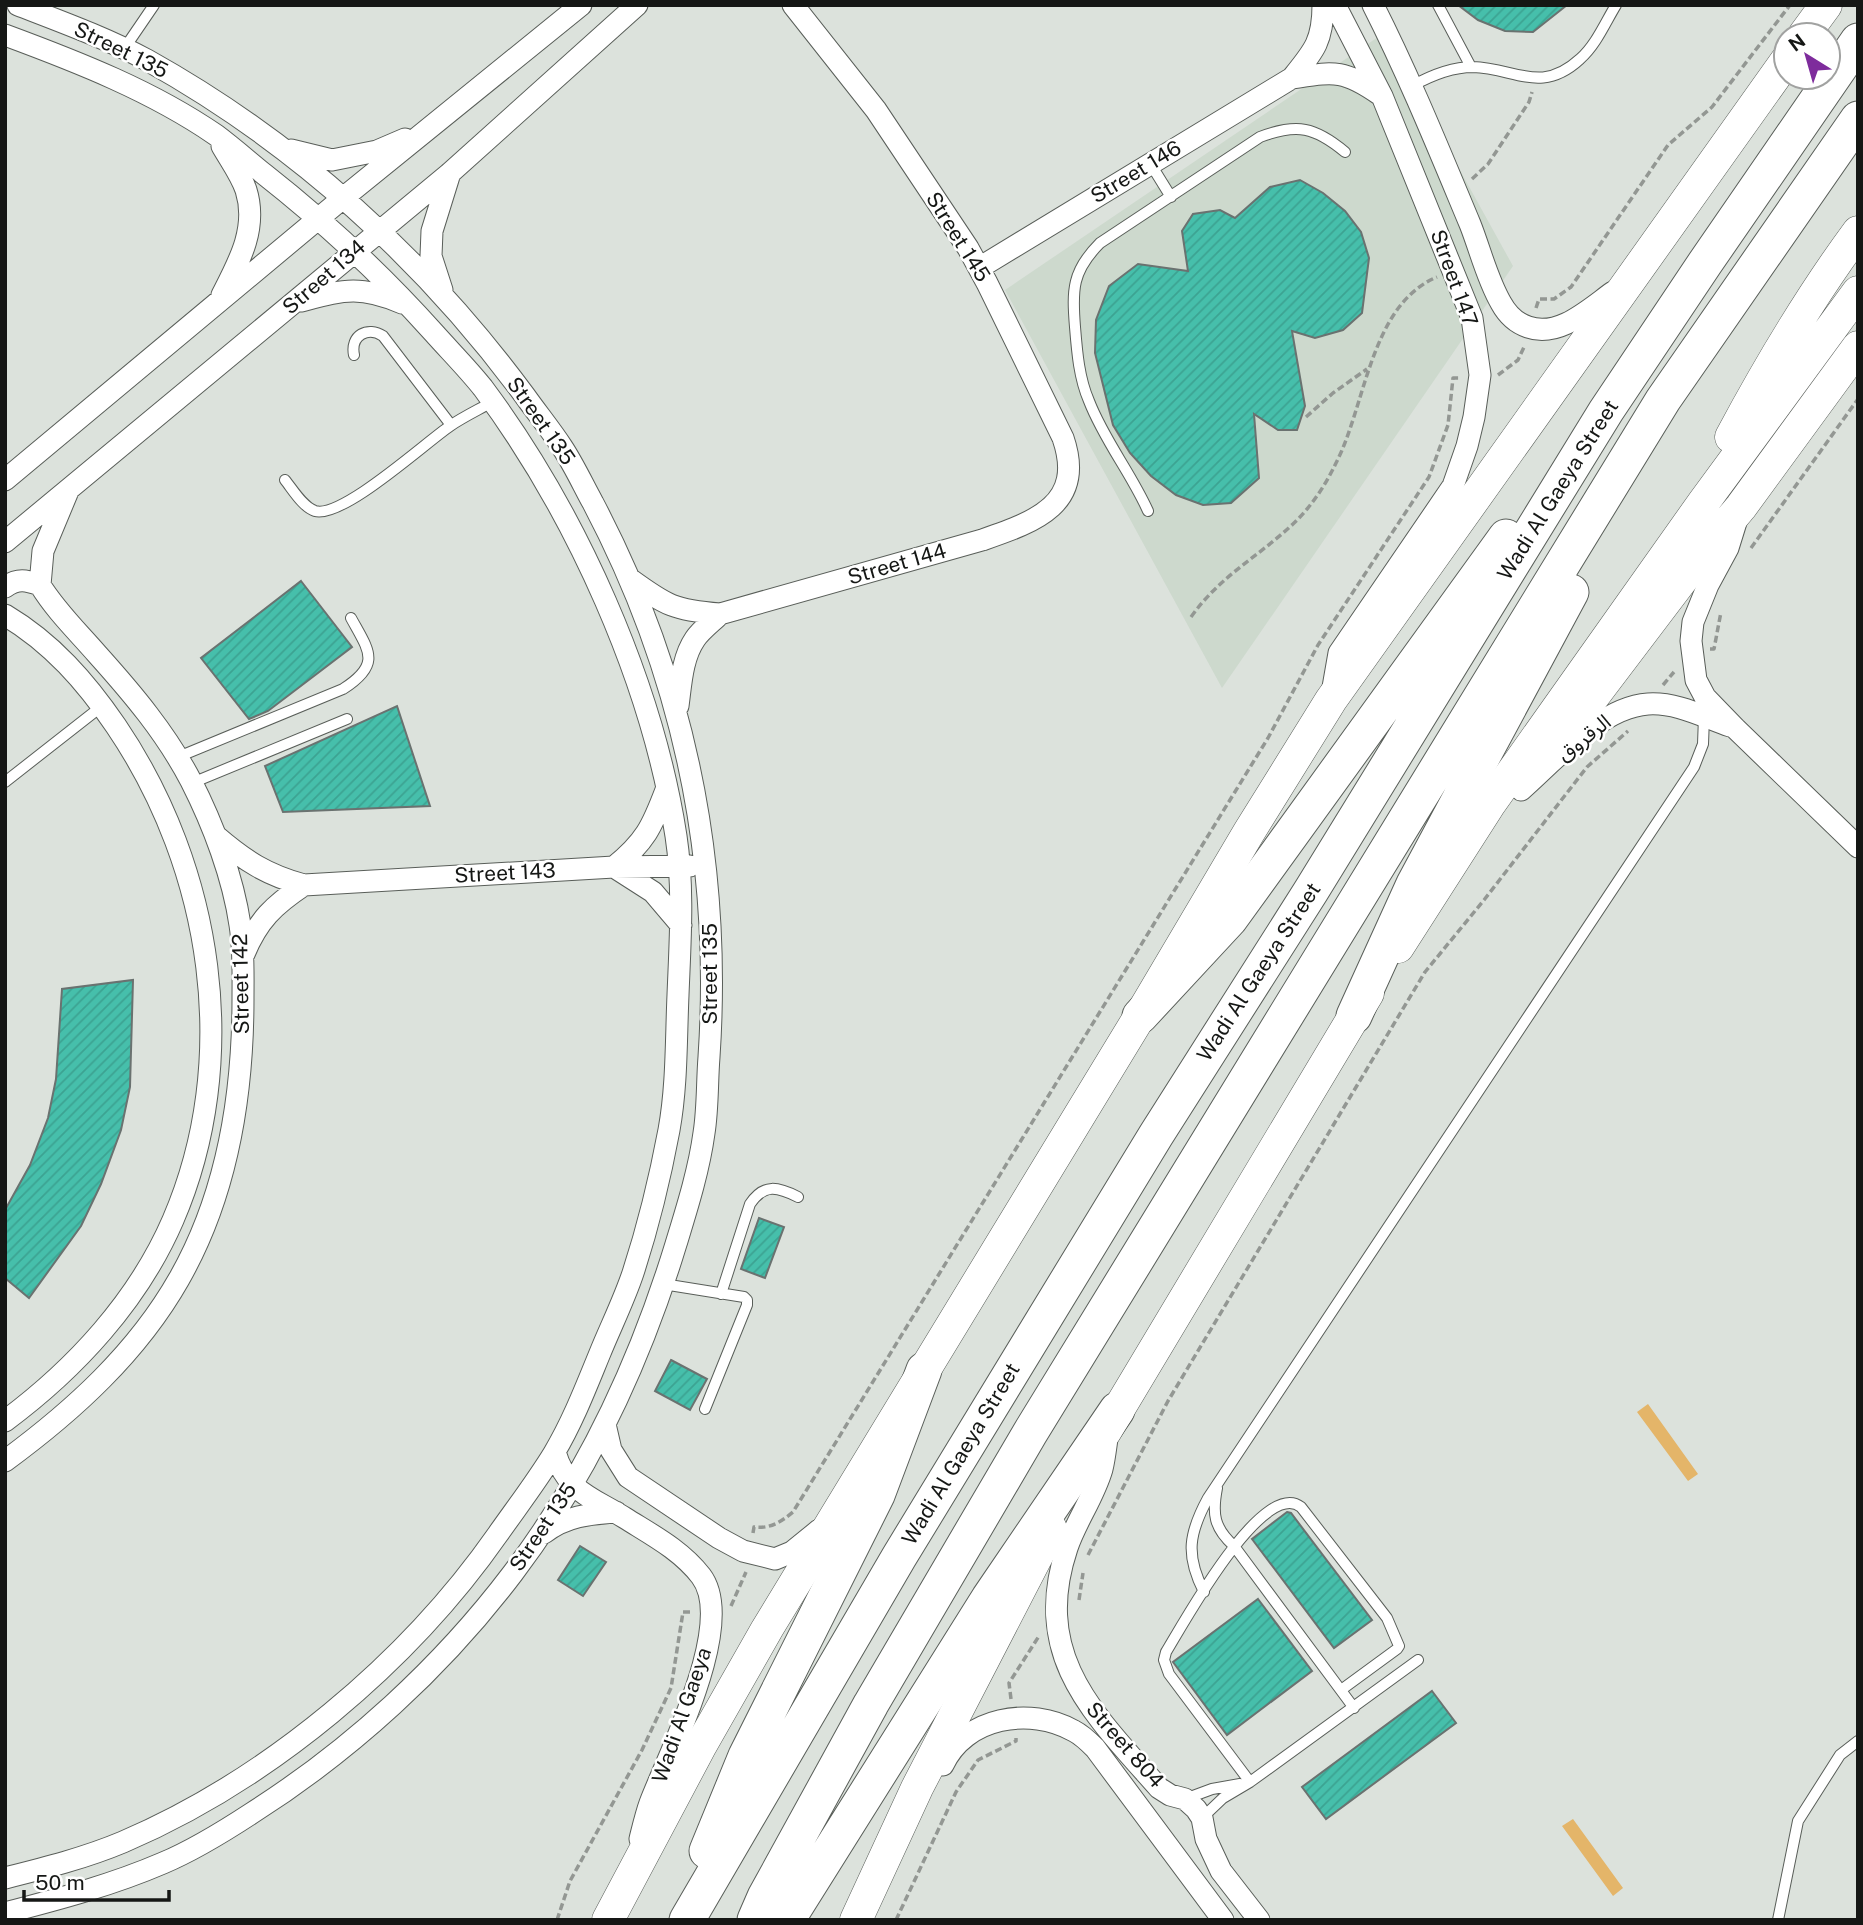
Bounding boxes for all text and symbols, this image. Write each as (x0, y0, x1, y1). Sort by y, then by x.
street label: Street 135 (70, 16, 172, 83)
north arrow (1772, 21, 1842, 91)
text: N (1784, 29, 1809, 56)
street label: Street 146 (1086, 135, 1186, 208)
street label: Street 145 (921, 187, 996, 286)
street label: Street 147 (1425, 226, 1483, 329)
street label: Street 134 (277, 234, 370, 319)
street label: Street 135 (502, 372, 581, 470)
street label: Wadi Al Gaeya Street (1492, 395, 1623, 585)
street label: Street 144 (845, 538, 949, 590)
street label: الرقروق (1552, 709, 1616, 766)
street label: Street 143 (454, 857, 556, 888)
street label: Wadi Al Gaeya Street (1191, 878, 1326, 1066)
street label: Street 135 (697, 923, 722, 1025)
street label: Street 142 (227, 933, 254, 1035)
street label: Wadi Al Gaeya Street (896, 1358, 1025, 1549)
street label: Street 135 (504, 1478, 581, 1576)
street label: Wadi Al Gaeya (647, 1644, 716, 1786)
street label: Street 804 (1081, 1697, 1170, 1793)
scale bar (24, 1858, 170, 1902)
text: 50 m (35, 1870, 85, 1895)

